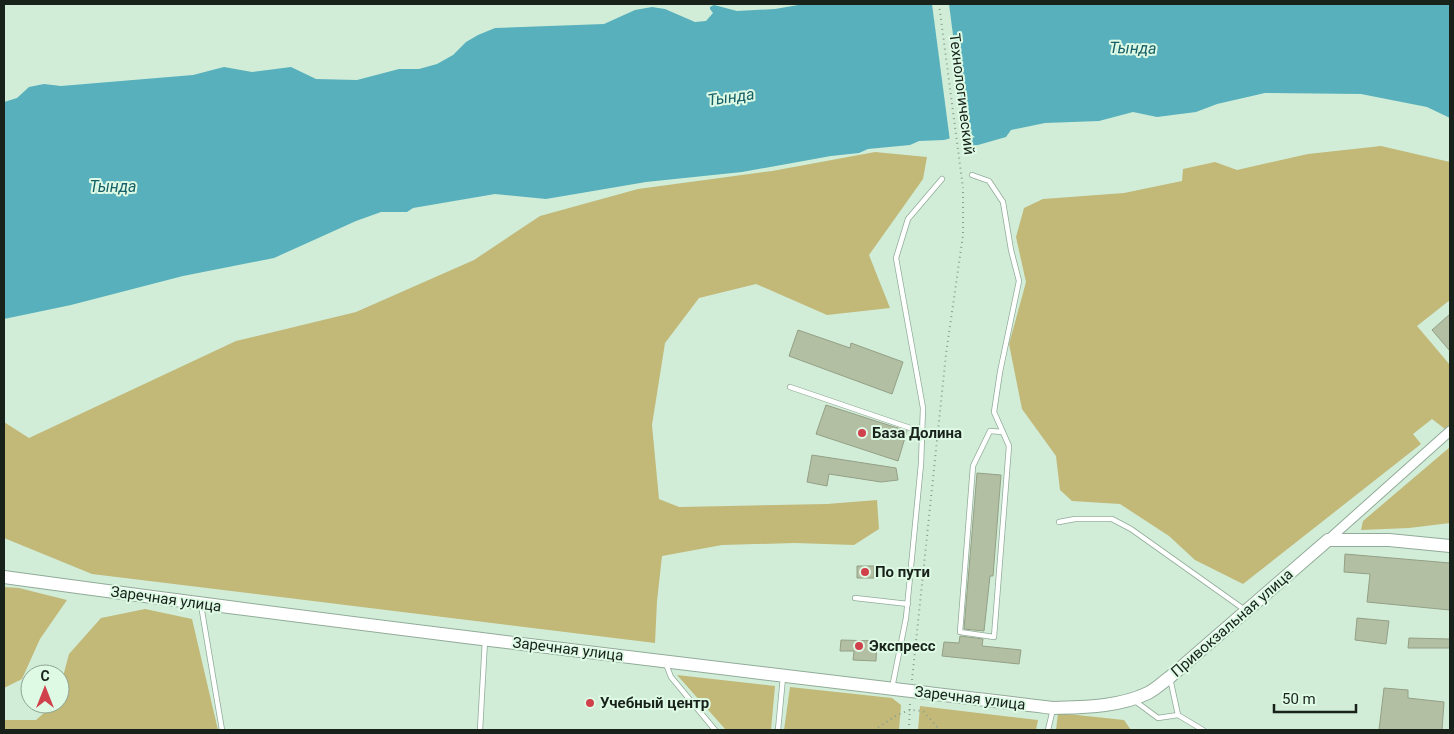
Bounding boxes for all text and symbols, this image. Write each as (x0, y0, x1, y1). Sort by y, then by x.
street label: Технологический (946, 32, 978, 156)
water label: Тында (1109, 38, 1157, 58)
water label: Тында (706, 84, 756, 110)
water label: Тында (89, 177, 137, 196)
place label: База Долина (872, 424, 962, 442)
marker: База Долина (856, 427, 868, 439)
place label: По пути (875, 563, 930, 581)
street label: Привокзальная улица (1167, 565, 1297, 681)
marker: По пути (859, 566, 871, 578)
street label: Заречная улица (110, 582, 222, 616)
street label: Заречная улица (512, 633, 624, 665)
place label: Экспресс (869, 637, 936, 655)
marker: Экспресс (853, 640, 865, 652)
north arrow (20, 664, 70, 714)
text: С (40, 668, 50, 684)
street label: Заречная улица (914, 682, 1026, 714)
scale bar (1274, 682, 1356, 714)
text: 50 m (1282, 690, 1316, 708)
place label: Учебный центр (600, 694, 709, 712)
marker: Учебный центр (584, 697, 596, 709)

